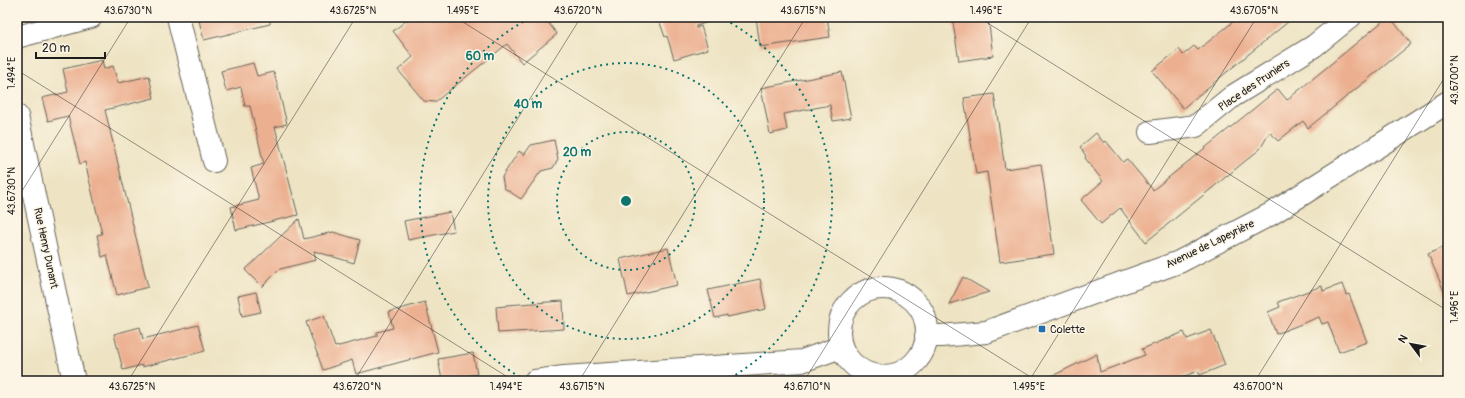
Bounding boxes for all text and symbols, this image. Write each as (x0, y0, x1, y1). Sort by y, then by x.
text: 43.6730°N (104, 5, 152, 17)
text: 43.6725°N (330, 5, 377, 17)
text: 1.495°E (447, 5, 479, 17)
text: 43.6720°N (554, 5, 602, 17)
text: 43.6715°N (780, 5, 826, 17)
text: 1.496°E (970, 5, 1002, 17)
text: 43.6705°N (1230, 5, 1278, 17)
scale bar (36, 34, 105, 60)
text: 20 m (42, 41, 71, 56)
text: 60 m (466, 49, 495, 64)
text: 43.6700°N (1449, 55, 1461, 105)
street label: Place des Pruniers (1216, 56, 1292, 114)
text: 1.494°E (6, 57, 18, 89)
text: 40 m (513, 97, 543, 112)
text: 20 m (563, 145, 591, 160)
text: 43.6730°N (6, 167, 18, 215)
centre of rings (619, 194, 633, 208)
street label: Rue Henry Dunant (31, 206, 61, 290)
street label: Avenue de Lapeyrière (1164, 217, 1257, 271)
text: 1.496°E (1449, 291, 1461, 323)
place label: Colette (1050, 323, 1086, 336)
marker: Colette (1037, 324, 1047, 334)
north arrow (1391, 324, 1431, 364)
text: N (1395, 332, 1411, 346)
text: 43.6725°N (109, 381, 156, 393)
text: 43.6720°N (333, 381, 381, 393)
text: 1.494°E (490, 381, 522, 393)
text: 43.6715°N (559, 381, 605, 393)
text: 43.6710°N (784, 381, 830, 393)
text: 1.495°E (1013, 381, 1045, 393)
text: 43.6700°N (1233, 381, 1283, 393)

